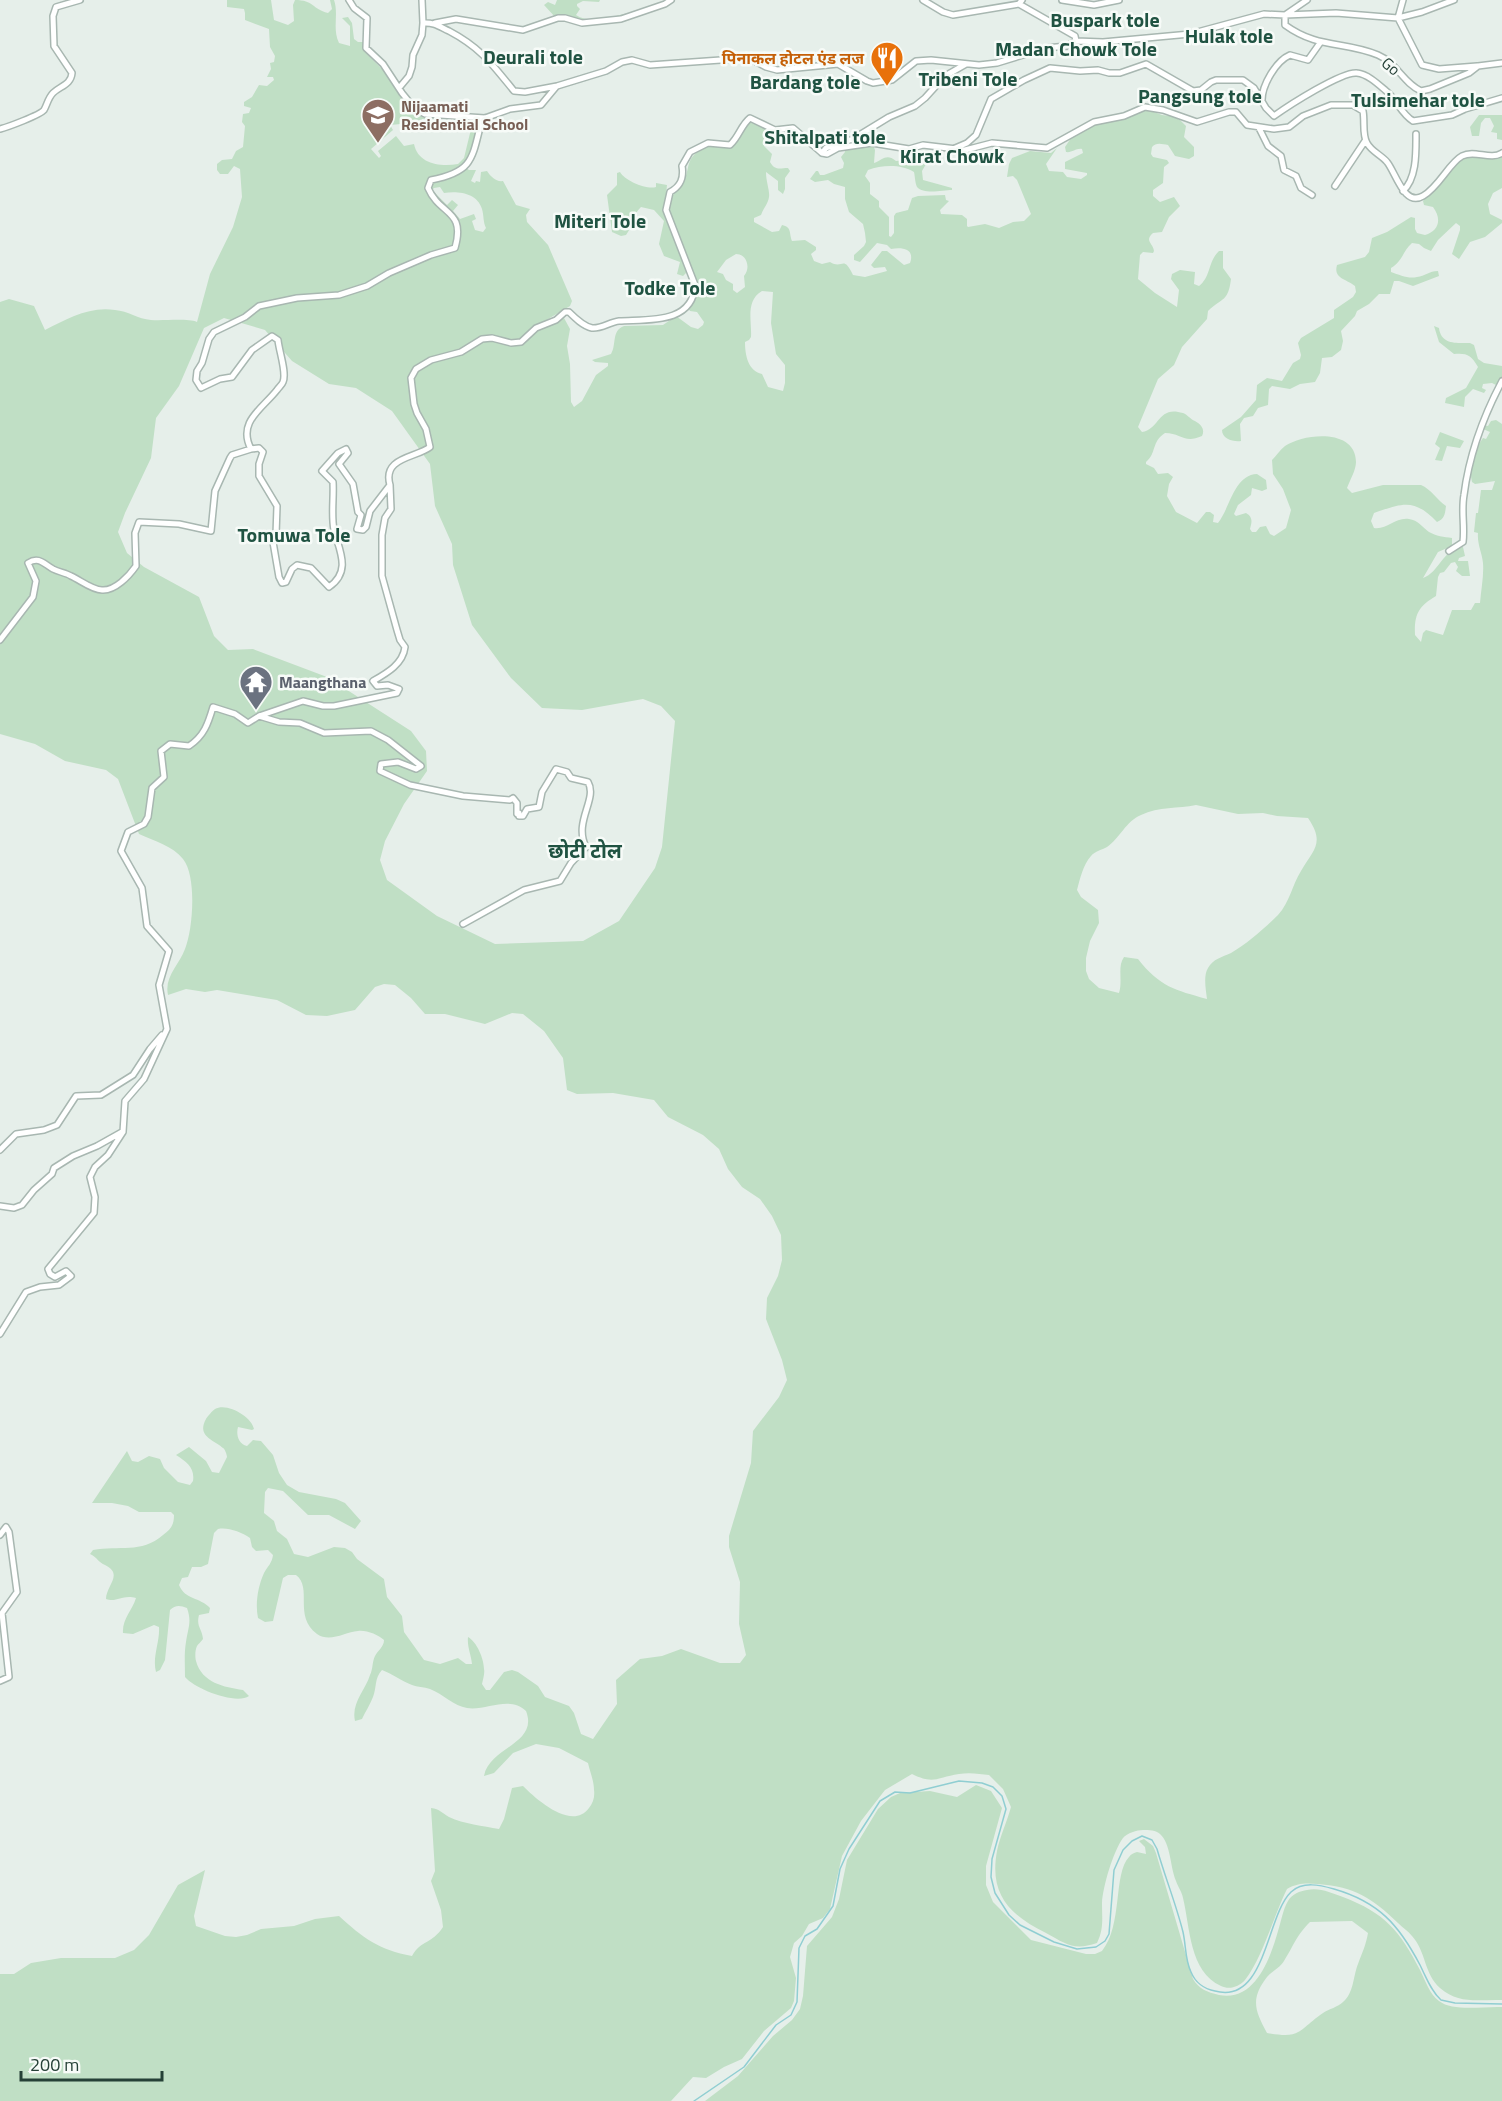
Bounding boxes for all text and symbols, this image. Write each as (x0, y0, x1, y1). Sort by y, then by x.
district label: Buspark tole (1050, 4, 1160, 35)
district label: Hulak tole (1185, 20, 1273, 51)
district label: Madan Chowk Tole (995, 33, 1157, 64)
restaurant icon: पिनाकल होटल एंड लज (869, 40, 905, 87)
district label: Deurali tole (483, 41, 583, 72)
place label: पिनाकल होटल एंड लज (722, 46, 864, 70)
street label: Go (1376, 51, 1406, 81)
district label: Tribeni Tole (918, 63, 1018, 94)
district label: Bardang tole (750, 66, 860, 97)
district label: Pangsung tole (1138, 80, 1262, 111)
district label: Tulsimehar tole (1351, 84, 1485, 115)
place label: Nijaamati Residential School (401, 94, 528, 136)
school or university icon: Nijaamati Residential School (360, 97, 396, 144)
district label: Shitalpati tole (764, 121, 886, 152)
district label: Kirat Chowk (900, 140, 1005, 171)
district label: Miteri Tole (554, 205, 646, 236)
district label: Todke Tole (625, 272, 715, 303)
district label: Tomuwa Tole (237, 519, 351, 550)
temple icon: Maangthana (238, 664, 274, 711)
place label: Maangthana (279, 670, 366, 694)
district label: छोटी टोल (548, 835, 623, 866)
scale bar (21, 2044, 162, 2082)
text: 200 m (30, 2051, 79, 2078)

